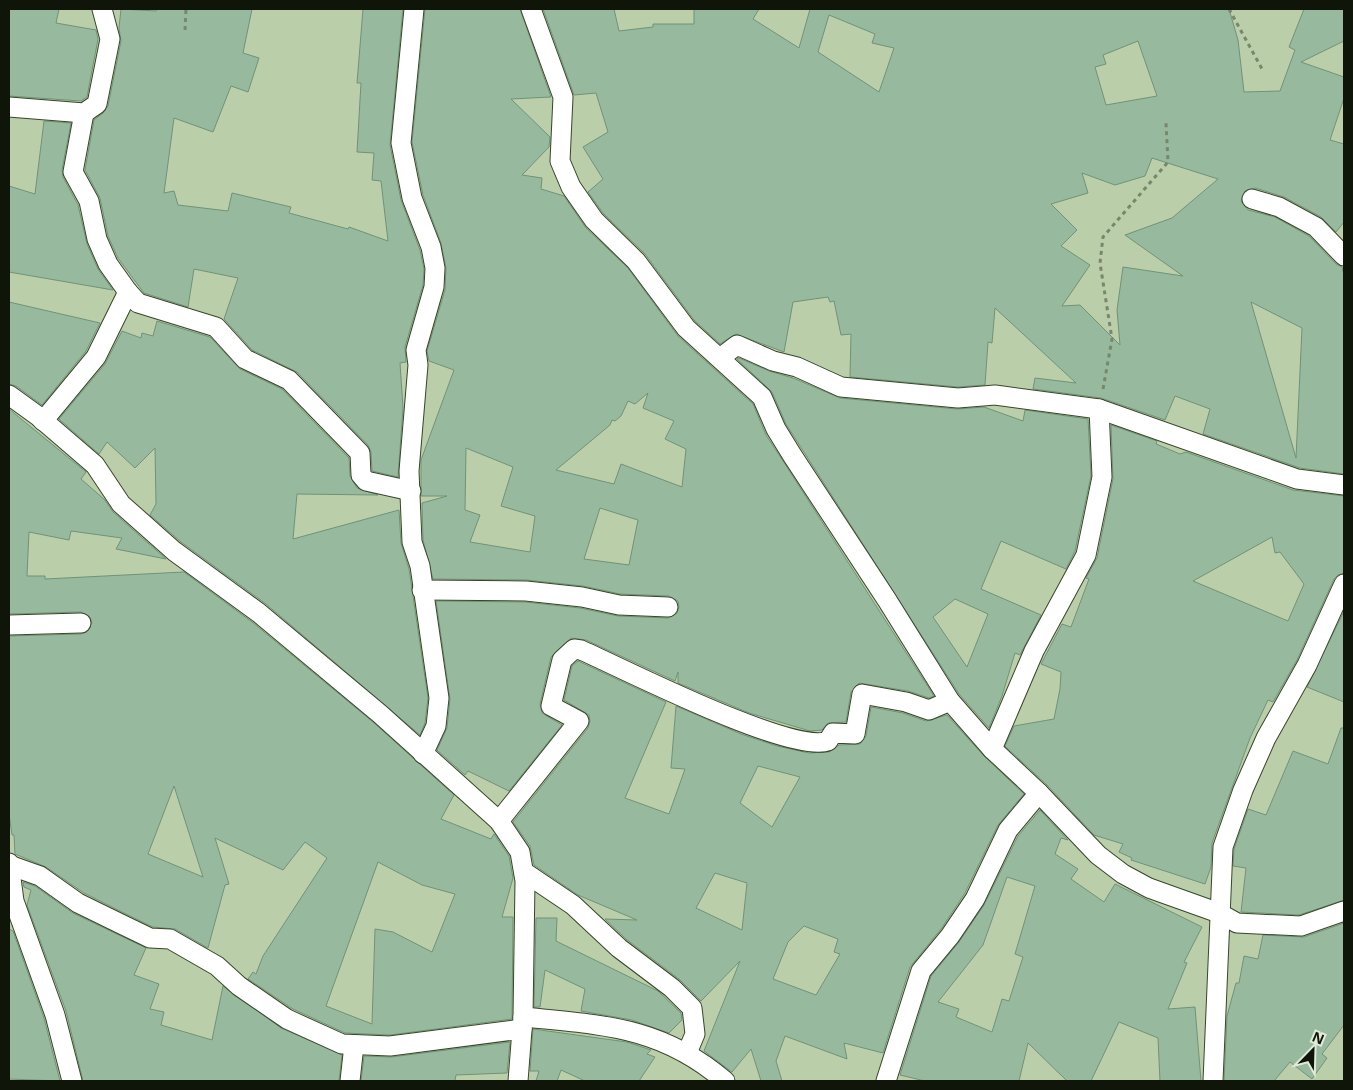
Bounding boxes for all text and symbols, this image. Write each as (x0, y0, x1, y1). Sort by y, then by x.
north arrow (1288, 1025, 1338, 1075)
text: N (1309, 1027, 1327, 1049)

